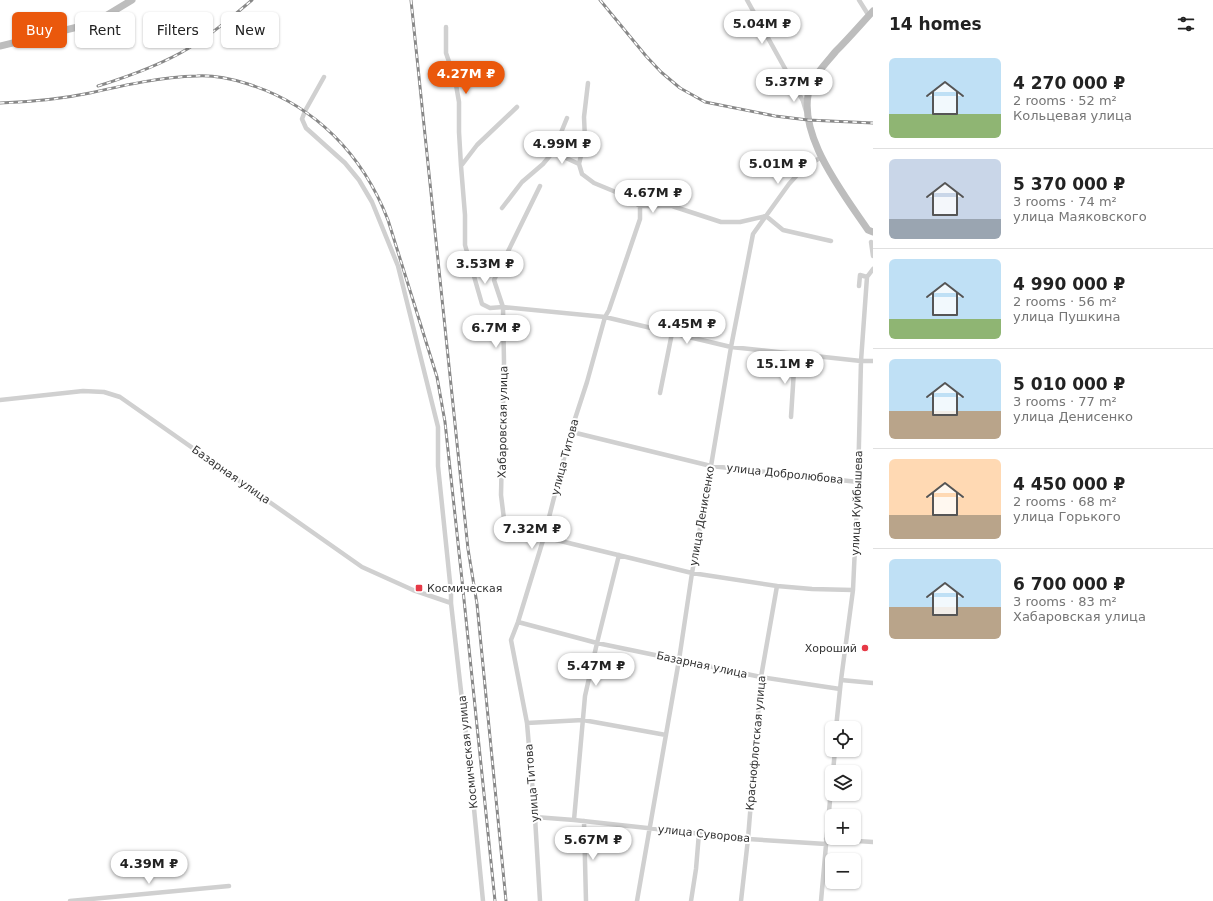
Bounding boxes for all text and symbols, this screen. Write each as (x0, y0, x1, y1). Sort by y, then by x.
pin: 5.04M ₽ (725, 11, 799, 45)
chip: Buy (12, 12, 67, 48)
chip: Rent (75, 12, 135, 48)
chip: Filters (143, 12, 213, 48)
chip: New (221, 12, 279, 48)
icon: filters (1175, 13, 1197, 35)
text: 14 homes (889, 14, 982, 34)
text: 5.04M ₽ (733, 16, 791, 31)
pin: 4.27M ₽ (429, 61, 503, 95)
text: 4.27M ₽ (437, 66, 495, 81)
pin: 5.37M ₽ (757, 69, 831, 103)
text: 4 270 000 ₽ (1013, 73, 1125, 93)
text: 5.37M ₽ (765, 74, 823, 89)
icon: home (921, 74, 969, 122)
text: 2 rooms · 52 m² (1013, 93, 1117, 108)
text: Кольцевая улица (1013, 108, 1132, 123)
pin: 4.99M ₽ (525, 131, 599, 165)
text: 4.99M ₽ (533, 136, 591, 151)
pin: 5.01M ₽ (741, 151, 815, 185)
text: 5.01M ₽ (749, 156, 807, 171)
text: 5 370 000 ₽ (1013, 174, 1125, 194)
icon: home (921, 175, 969, 223)
pin: 4.67M ₽ (616, 180, 690, 214)
text: 4.67M ₽ (624, 185, 682, 200)
text: 3 rooms · 74 m² (1013, 194, 1117, 209)
text: улица Маяковского (1013, 209, 1147, 224)
pin: 3.53M ₽ (448, 251, 522, 285)
text: 3.53M ₽ (456, 256, 514, 271)
text: 4 990 000 ₽ (1013, 274, 1125, 294)
icon: home (921, 275, 969, 323)
text: 2 rooms · 56 m² (1013, 294, 1117, 309)
text: улица Пушкина (1013, 309, 1121, 324)
pin: 4.45M ₽ (650, 311, 724, 345)
pin: 6.7M ₽ (463, 315, 529, 349)
text: 4.45M ₽ (658, 316, 716, 331)
text: 6.7M ₽ (471, 320, 521, 335)
pin: 15.1M ₽ (748, 351, 822, 385)
text: 15.1M ₽ (756, 356, 814, 371)
street label: Хабаровская улица (496, 366, 510, 478)
text: 5 010 000 ₽ (1013, 374, 1125, 394)
icon: home (921, 375, 969, 423)
text: 3 rooms · 77 m² (1013, 394, 1117, 409)
text: улица Денисенко (1013, 409, 1133, 424)
street label: улица Титова (549, 417, 581, 497)
street label: Базарная улица (189, 443, 273, 507)
street label: улица Куйбышева (849, 450, 865, 556)
street label: улица Добролюбова (726, 461, 844, 487)
street label: улица Денисенко (687, 465, 717, 567)
text: 4 450 000 ₽ (1013, 474, 1125, 494)
icon: home (921, 475, 969, 523)
text: 2 rooms · 68 m² (1013, 494, 1117, 509)
text: улица Горького (1013, 509, 1121, 524)
pin: 7.32M ₽ (495, 516, 569, 550)
text: 7.32M ₽ (503, 521, 561, 536)
text: 6 700 000 ₽ (1013, 574, 1125, 594)
icon: home (921, 575, 969, 623)
place label: Космическая (427, 582, 502, 595)
marker: Космическая (414, 583, 424, 593)
text: 3 rooms · 83 m² (1013, 594, 1117, 609)
text: Хабаровская улица (1013, 609, 1146, 624)
place label: Хороший (805, 642, 857, 655)
marker: Хороший (860, 643, 870, 653)
street label: Базарная улица (655, 649, 749, 681)
pin: 5.47M ₽ (559, 653, 633, 687)
text: 5.47M ₽ (567, 658, 625, 673)
street label: Краснофлотская улица (744, 675, 768, 811)
street label: Космическая улица (456, 695, 480, 809)
map controls (825, 721, 861, 889)
button: locate (825, 721, 861, 757)
street label: улица Титова (522, 743, 542, 823)
button: layers (825, 765, 861, 801)
button: + (825, 809, 861, 845)
street label: улица Суворова (657, 823, 751, 845)
pin: 5.67M ₽ (556, 827, 630, 861)
text: 5.67M ₽ (564, 832, 622, 847)
pin: 4.39M ₽ (112, 851, 186, 885)
button: − (825, 853, 861, 889)
text: 4.39M ₽ (120, 856, 178, 871)

